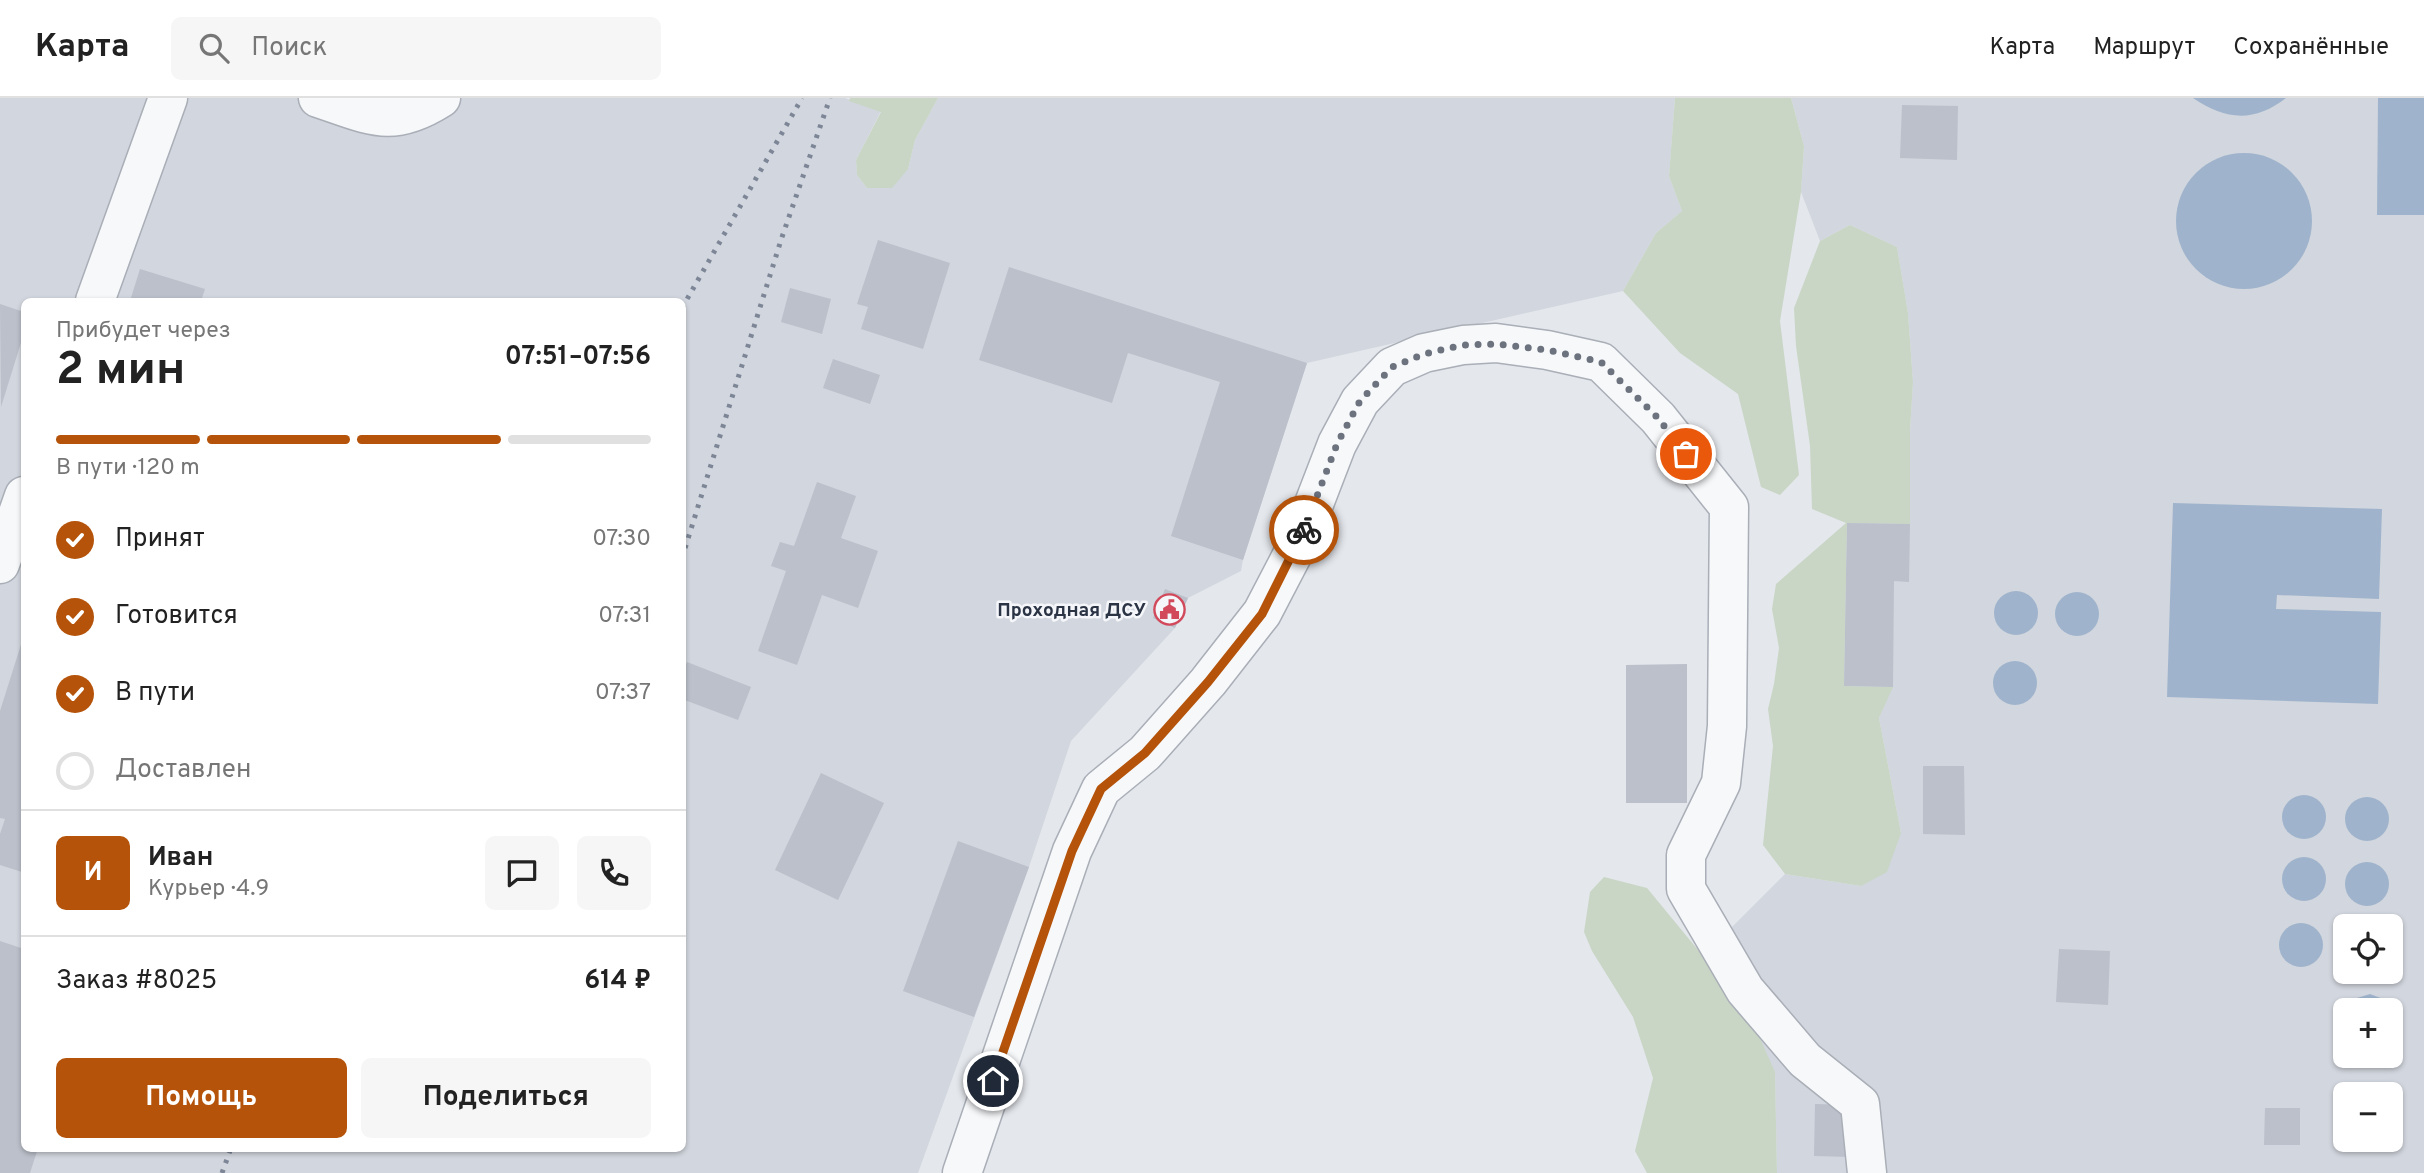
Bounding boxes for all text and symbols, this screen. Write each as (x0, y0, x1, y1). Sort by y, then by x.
search box (171, 17, 661, 80)
text: Карта (35, 27, 129, 69)
icon: search (195, 29, 233, 67)
text: Поиск (251, 32, 327, 65)
text: Карта (1989, 33, 2055, 63)
text: Маршрут (2093, 33, 2195, 63)
text: Сохранённые (2233, 33, 2389, 63)
text: Прибудет через (56, 317, 231, 346)
text: 07:51–07:56 (505, 341, 651, 374)
text: 2 мин (56, 342, 185, 401)
pin (1656, 424, 1716, 484)
icon: bag (1667, 435, 1705, 473)
text: В пути · 120 m (56, 454, 200, 483)
courier (1269, 495, 1339, 565)
icon: bike (1285, 511, 1323, 549)
icon: check (56, 521, 94, 559)
text: Принят (115, 523, 205, 556)
text: 07:30 (592, 525, 651, 554)
public building icon: Проходная ДСУ (1152, 592, 1186, 626)
icon: check (56, 598, 94, 636)
place label: Проходная ДСУ (997, 599, 1146, 623)
text: Готовится (115, 600, 238, 633)
text: 07:31 (598, 602, 651, 631)
icon: check (56, 675, 94, 713)
text: В пути (115, 677, 195, 710)
text: 07:37 (595, 679, 651, 708)
text: Доставлен (115, 754, 251, 787)
button: chat (485, 836, 559, 910)
button: phone (577, 836, 651, 910)
text: Иван (148, 842, 213, 875)
text: И (84, 857, 102, 890)
text: Курьер · 4.9 (148, 875, 269, 904)
map controls (2333, 914, 2403, 1152)
button: locate (2333, 914, 2403, 984)
text: Заказ #8025 (56, 965, 217, 998)
text: 614 ₽ (584, 965, 651, 998)
button: + (2333, 998, 2403, 1068)
pin (963, 1051, 1023, 1111)
button: Помощь (56, 1058, 347, 1138)
button: Поделиться (361, 1058, 651, 1138)
icon: home (974, 1062, 1012, 1100)
button: − (2333, 1082, 2403, 1152)

